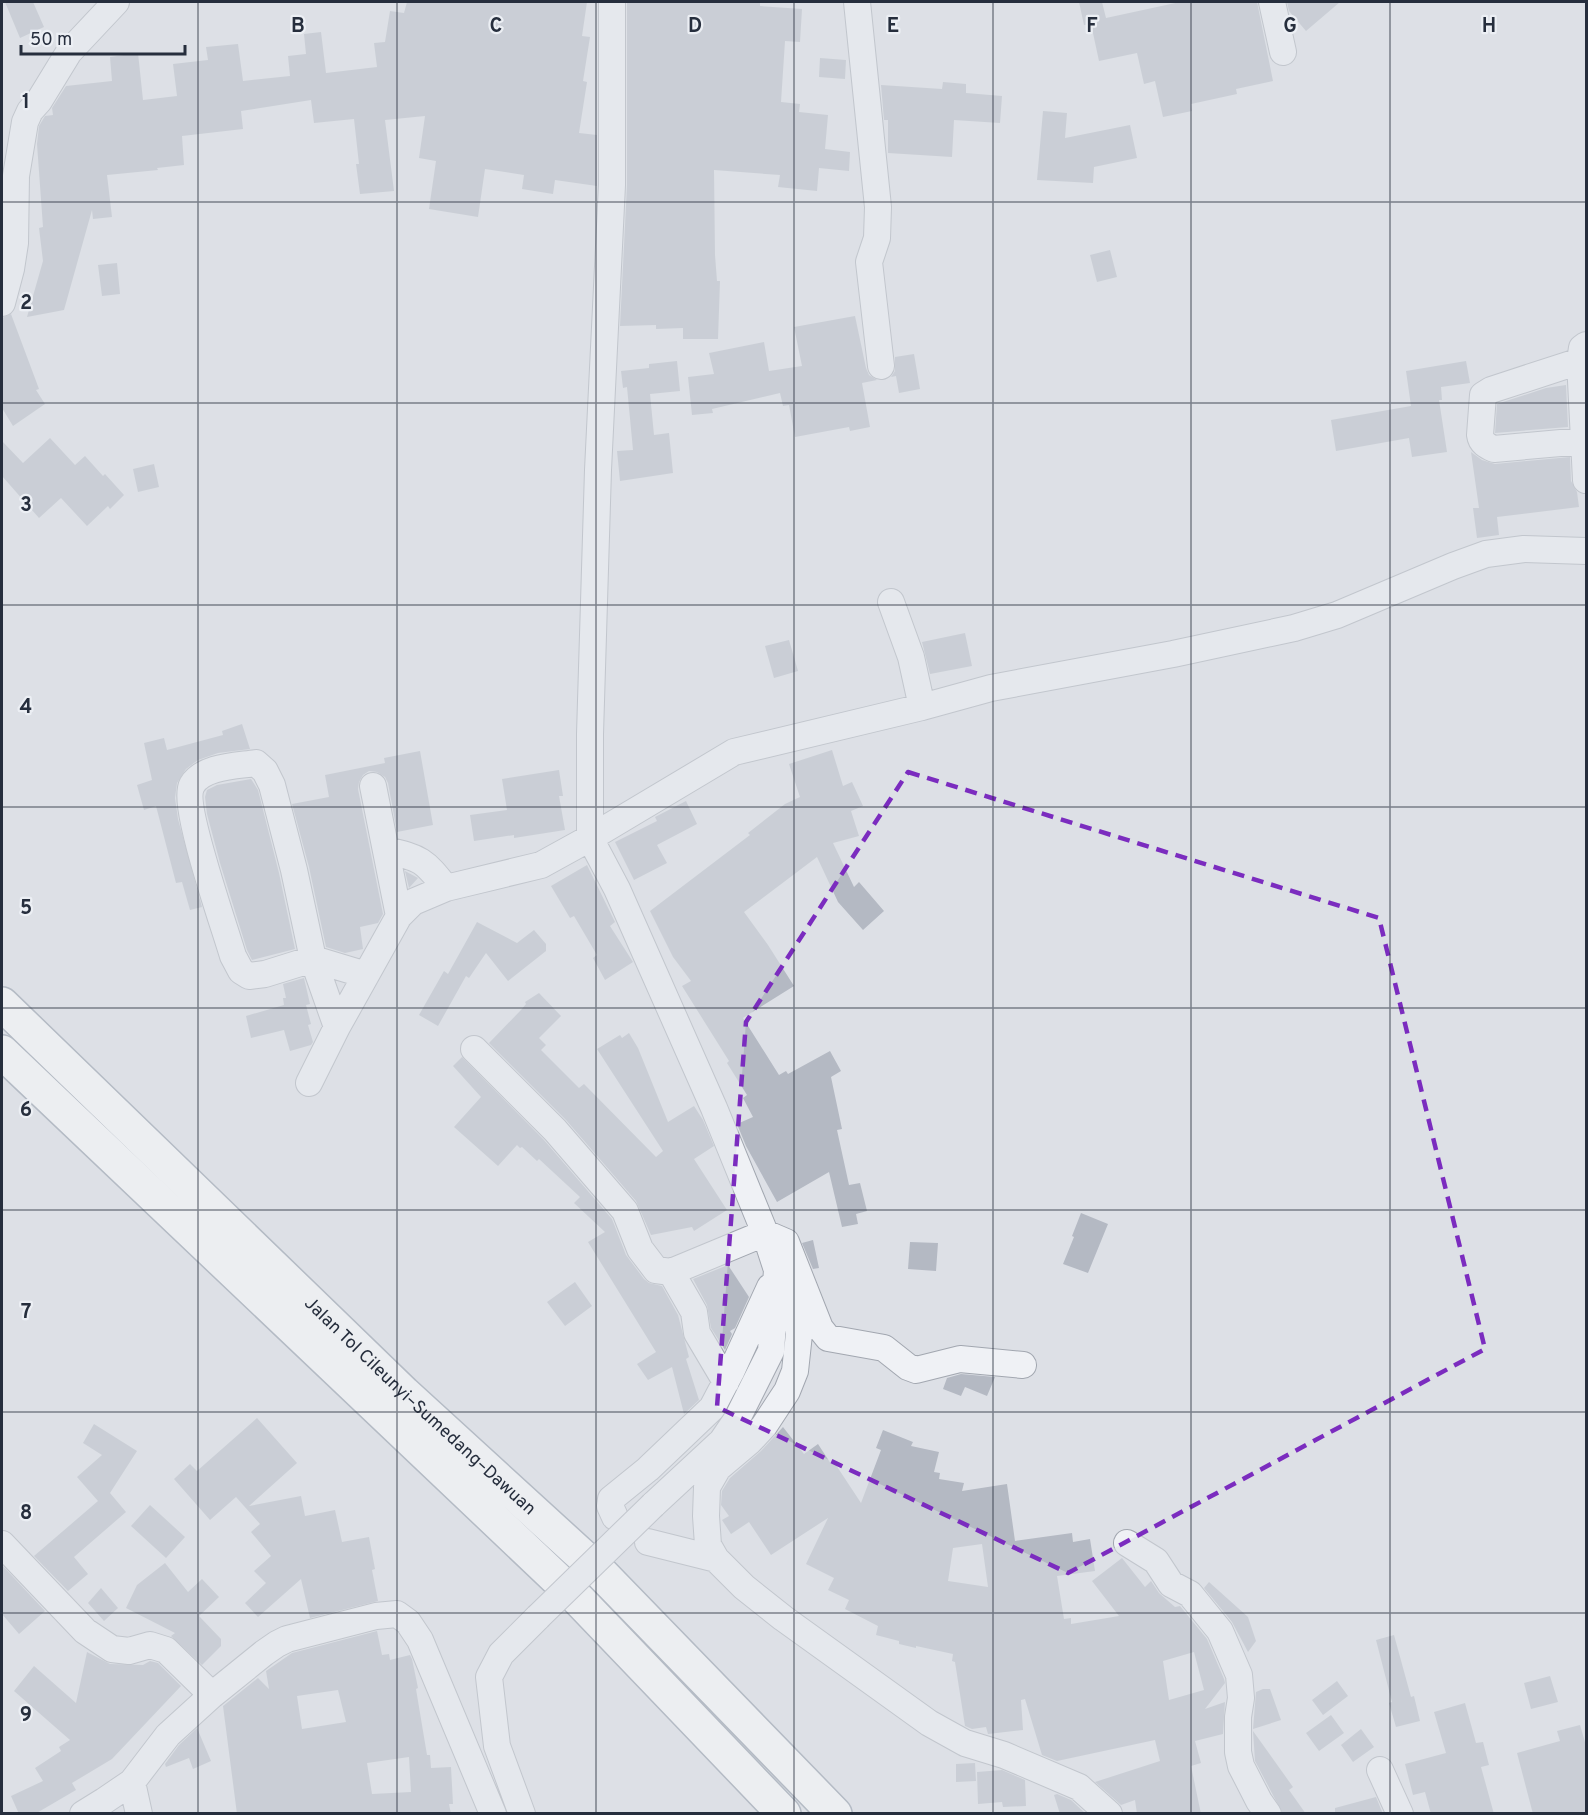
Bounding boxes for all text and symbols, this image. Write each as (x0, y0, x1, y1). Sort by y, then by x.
text: B (291, 14, 305, 40)
text: C (490, 14, 502, 40)
text: D (688, 14, 702, 40)
text: E (887, 14, 899, 40)
text: F (1086, 14, 1098, 40)
text: G (1283, 14, 1297, 40)
text: H (1482, 14, 1496, 40)
scale bar (21, 18, 184, 56)
text: 50 m (30, 29, 72, 52)
text: 1 (22, 90, 30, 116)
text: 2 (20, 291, 32, 317)
text: 3 (20, 493, 32, 519)
text: 4 (20, 695, 32, 721)
text: 5 (20, 896, 32, 922)
text: 6 (20, 1098, 32, 1124)
street label: Jalan Tol Cileunyi–Sumedang–Dawuan (299, 1293, 540, 1521)
text: 7 (21, 1300, 31, 1326)
text: 8 (20, 1501, 32, 1527)
text: 9 (20, 1703, 32, 1729)

